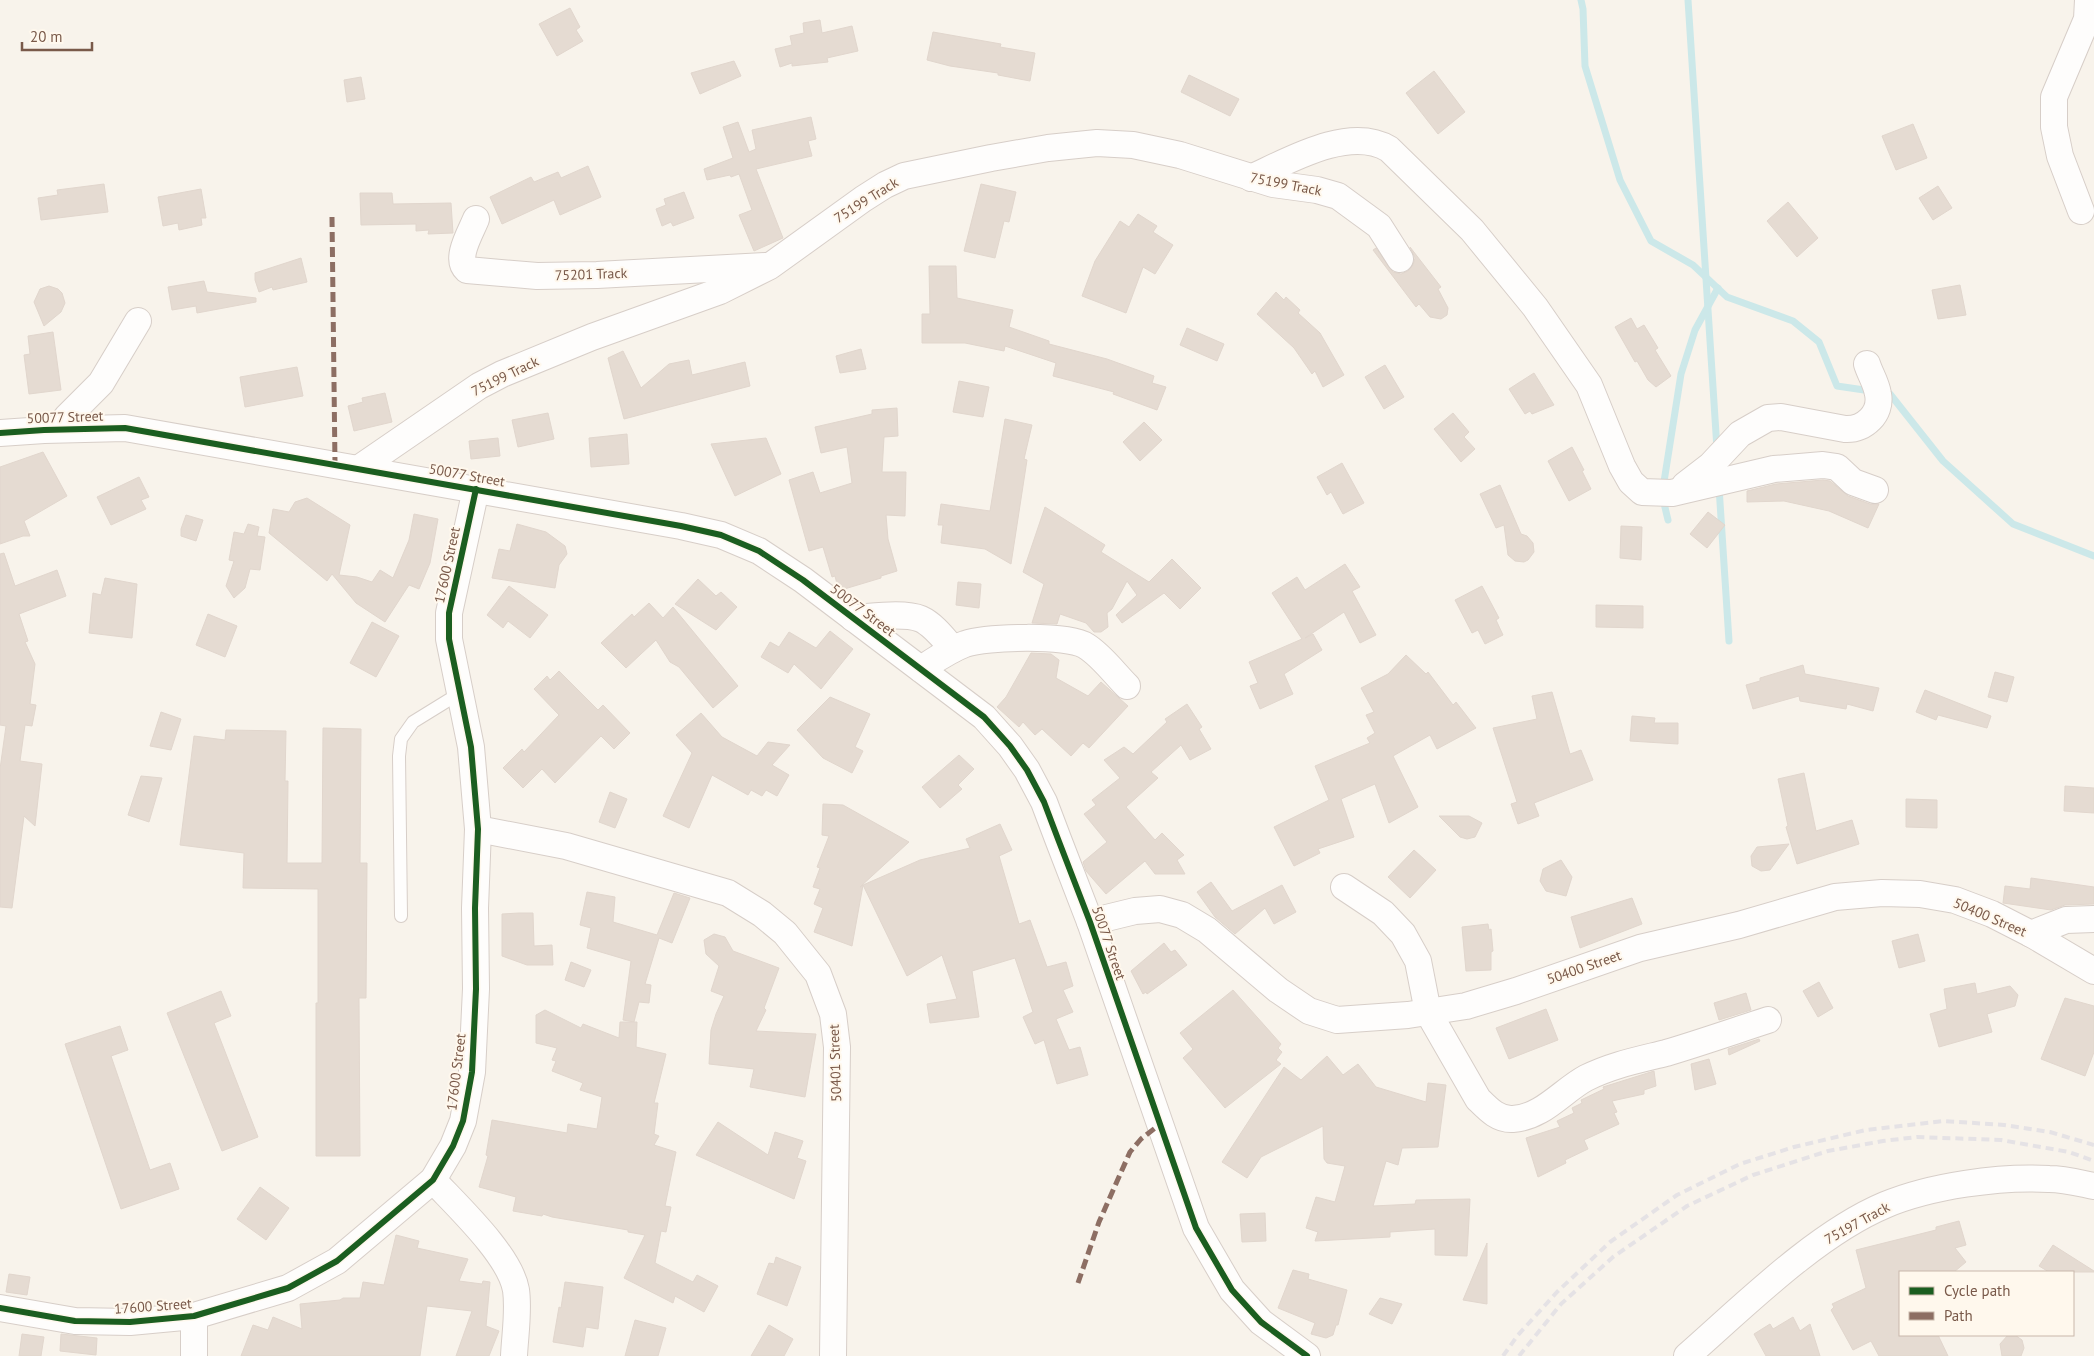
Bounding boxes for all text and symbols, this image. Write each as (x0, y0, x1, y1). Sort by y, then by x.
scale bar (22, 20, 92, 52)
text: 20 m (30, 27, 63, 46)
street label: 75199 Track (1249, 168, 1324, 200)
street label: 75199 Track (830, 173, 902, 227)
street label: 75201 Track (554, 264, 628, 284)
street label: 75199 Track (468, 352, 542, 400)
street label: 50077 Street (26, 407, 104, 427)
street label: 50077 Street (428, 459, 507, 491)
street label: 17600 Street (430, 525, 464, 605)
street label: 50077 Street (827, 580, 899, 640)
street label: 50400 Street (1951, 894, 2029, 941)
street label: 50077 Street (1088, 904, 1130, 983)
street label: 50400 Street (1544, 946, 1624, 988)
street label: 50401 Street (825, 1024, 845, 1102)
street label: 17600 Street (442, 1032, 470, 1112)
street label: 75197 Track (1821, 1198, 1893, 1248)
legend (1899, 1271, 2074, 1336)
text: Cycle path (1944, 1281, 2010, 1300)
street label: 17600 Street (114, 1294, 193, 1318)
text: Path (1944, 1306, 1973, 1325)

